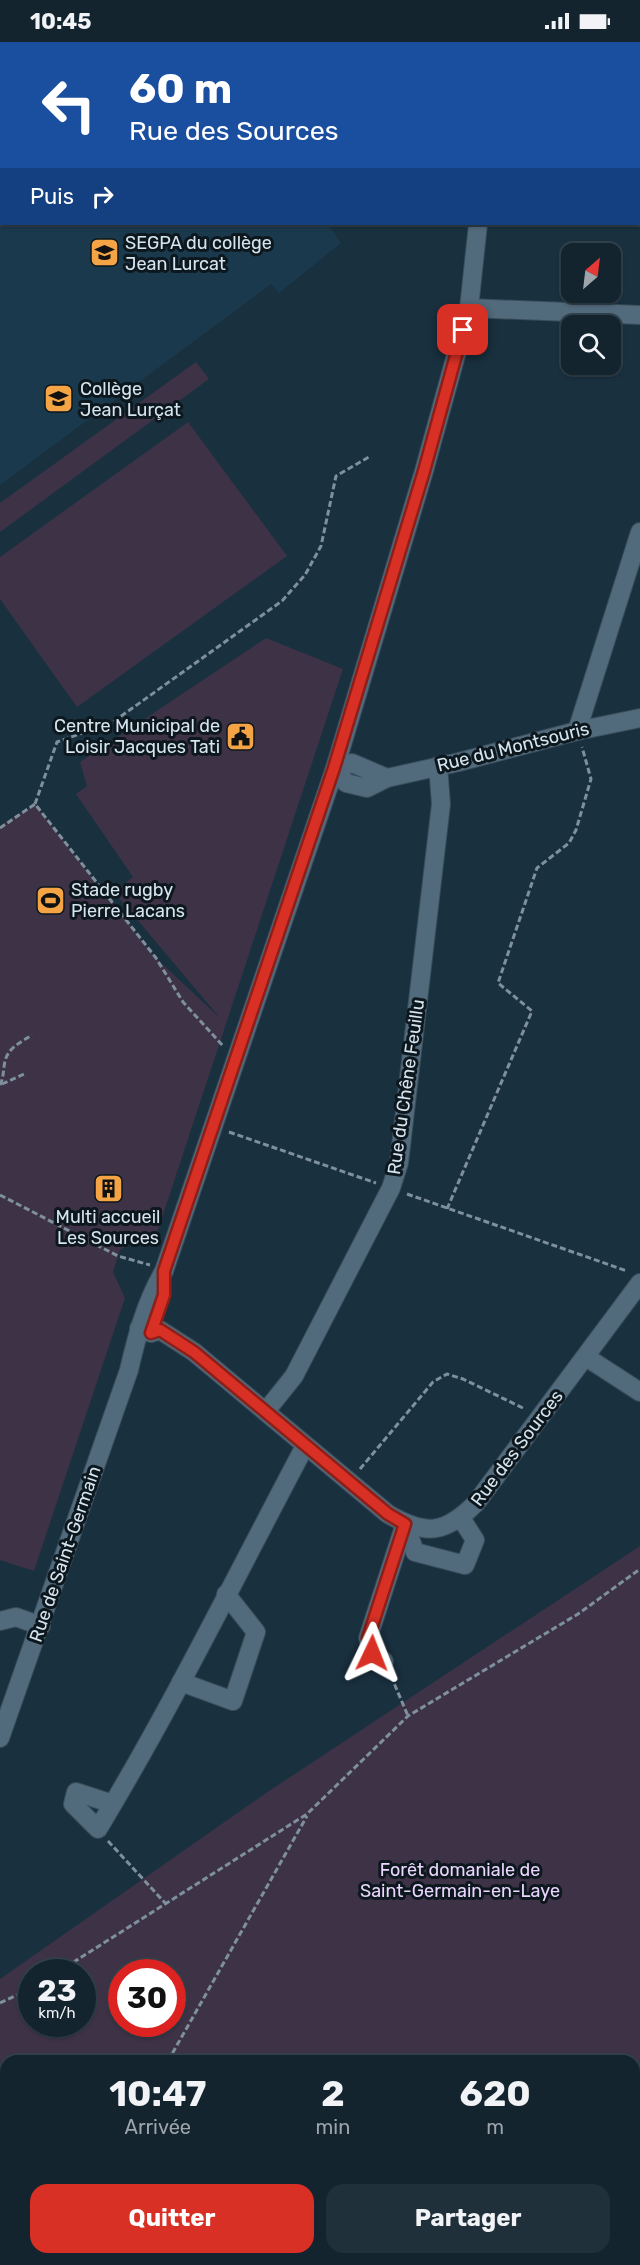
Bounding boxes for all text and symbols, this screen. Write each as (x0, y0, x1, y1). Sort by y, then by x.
text: 10:45 (30, 8, 92, 35)
text: 60 m (129, 64, 232, 114)
icon: left (30, 66, 108, 144)
text: Rue des Sources (129, 115, 339, 147)
icon: right (86, 180, 119, 213)
text: Puis (30, 183, 74, 210)
place label: SEGPA du collège Jean Lurcat (125, 232, 272, 275)
school or university icon: SEGPA du collège Jean Lurcat (88, 237, 120, 269)
north arrow (561, 243, 621, 303)
map controls (561, 243, 621, 375)
pin (437, 304, 488, 355)
icon: arrive (446, 313, 479, 346)
button: search (561, 315, 621, 375)
place label: Collège Jean Lurçat (80, 378, 181, 421)
school or university icon: Collège Jean Lurçat (43, 383, 75, 415)
place label: Centre Municipal de Loisir Jacques Tati (54, 715, 220, 758)
street label: Rue du Montsouris (435, 717, 591, 777)
public building icon: Centre Municipal de Loisir Jacques Tati (225, 720, 257, 752)
place label: Stade rugby Pierre Lacans (71, 879, 185, 922)
sports icon: Stade rugby Pierre Lacans (34, 884, 66, 916)
street label: Rue du Chêne Feuillu (383, 998, 429, 1176)
building icon: Multi accueil Les Sources (92, 1172, 124, 1204)
place label: Multi accueil Les Sources (56, 1206, 160, 1249)
street label: Rue des Sources (466, 1386, 568, 1510)
street label: Rue de Saint-Germain (25, 1463, 105, 1645)
position arrow (340, 1621, 404, 1685)
park label: Forêt domaniale de Saint-Germain-en-Laye (360, 1859, 560, 1902)
speed limit sign: 30 (108, 1959, 186, 2037)
text: 23 (37, 1973, 77, 2009)
text: km/h (38, 2004, 76, 2022)
text: 10:47 (109, 2072, 206, 2115)
text: 2 (321, 2072, 345, 2115)
text: 620 (460, 2072, 531, 2115)
text: Arrivée (125, 2115, 191, 2139)
text: min (316, 2115, 350, 2139)
text: m (486, 2115, 504, 2139)
button: Quitter (30, 2184, 314, 2253)
button: Partager (326, 2184, 610, 2253)

